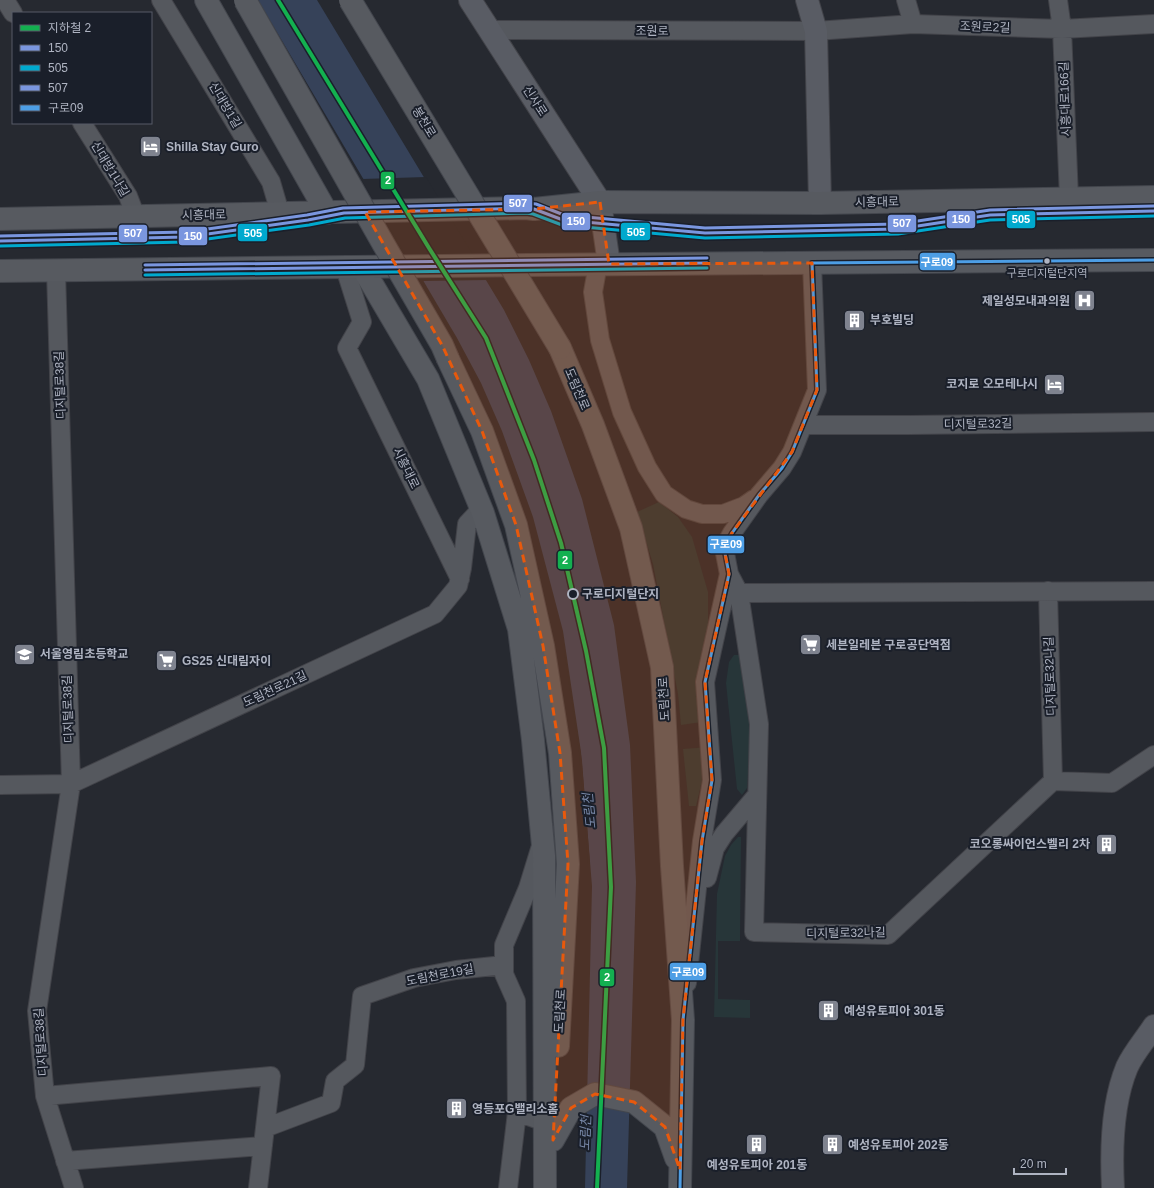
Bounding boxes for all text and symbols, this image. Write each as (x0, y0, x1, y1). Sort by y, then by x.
legend (12, 12, 152, 124)
street label: 조원로2길 (959, 19, 1011, 35)
text: 지하철 2 (48, 21, 91, 35)
street label: 조원로 (635, 24, 669, 38)
text: 150 (48, 41, 68, 55)
text: 505 (48, 61, 68, 75)
street label: 시흥대로166길 (1057, 61, 1073, 137)
street label: 신대방1길 (206, 80, 244, 130)
text: 507 (48, 81, 68, 95)
street label: 신사로 (520, 83, 550, 119)
text: 구로09 (48, 101, 84, 115)
street label: 봉천로 (409, 104, 439, 140)
hotel icon: Shilla Stay Guro (137, 134, 163, 160)
street label: 신대방1나길 (88, 139, 132, 199)
place label: Shilla Stay Guro (166, 140, 259, 154)
line badge: 2 (380, 171, 395, 190)
text: 2 (385, 174, 391, 186)
line badge: 507 (503, 194, 533, 213)
street label: 시흥대로 (855, 195, 899, 209)
text: 507 (509, 197, 527, 209)
street label: 시흥대로 (182, 208, 226, 222)
line badge: 150 (946, 210, 976, 229)
line badge: 505 (1006, 210, 1036, 229)
line badge: 150 (561, 212, 591, 231)
text: 150 (952, 213, 970, 225)
text: 505 (1012, 213, 1030, 225)
line badge: 507 (887, 214, 917, 233)
text: 150 (567, 215, 585, 227)
text: 507 (893, 217, 911, 229)
line badge: 505 (620, 222, 651, 241)
line badge: 505 (237, 223, 268, 242)
line badge: 507 (118, 224, 148, 243)
line badge: 150 (178, 226, 208, 246)
text: 505 (627, 226, 645, 238)
text: 507 (124, 227, 142, 239)
text: 505 (244, 227, 262, 239)
text: 150 (184, 230, 202, 242)
line badge: 구로09 (919, 252, 956, 271)
text: 구로09 (921, 256, 953, 268)
marker: 구로디지털단지역 (1042, 256, 1052, 266)
place label: 구로디지털단지역 (1007, 267, 1087, 279)
hospital icon: 제일성모내과의원 (1072, 288, 1098, 314)
place label: 제일성모내과의원 (982, 294, 1070, 308)
building icon: 부호빌딩 (841, 307, 867, 333)
place label: 부호빌딩 (870, 313, 914, 327)
street label: 디지털로38길 (52, 350, 68, 420)
street label: 도림천로 (562, 366, 592, 412)
hotel icon: 코지로 오모테나시 (1041, 371, 1067, 397)
place label: 코지로 오모테나시 (946, 377, 1038, 391)
street label: 디지털로32길 (944, 416, 1012, 432)
street label: 시흥대로 (390, 445, 422, 491)
line badge: 구로09 (707, 535, 745, 554)
text: 구로09 (710, 538, 742, 550)
line badge: 2 (557, 550, 573, 570)
text: 2 (562, 554, 568, 566)
place label: 구로디지털단지 (582, 587, 659, 601)
marker: 구로디지털단지 (567, 588, 579, 600)
supermarket icon: 세븐일레븐 구로공단역점 (797, 632, 823, 658)
street label: 디지털로32나길 (1042, 636, 1058, 716)
place label: 세븐일레븐 구로공단역점 (826, 638, 951, 652)
school or university icon: 서울영림초등학교 (12, 641, 38, 667)
place label: 서울영림초등학교 (40, 647, 128, 661)
supermarket icon: GS25 신대림자이 (153, 648, 179, 674)
place label: GS25 신대림자이 (182, 654, 271, 668)
street label: 도림천로21길 (241, 668, 309, 710)
street label: 디지털로38길 (60, 674, 76, 744)
street label: 도림천로 (656, 677, 672, 721)
water label: 도림천 (580, 791, 599, 830)
building icon: 코오롱싸이언스벨리 2차 (1093, 831, 1119, 857)
place label: 코오롱싸이언스벨리 2차 (970, 837, 1090, 851)
street label: 디지털로32나길 (806, 925, 886, 941)
street label: 도림천로19길 (405, 962, 475, 988)
line badge: 구로09 (669, 962, 707, 981)
text: 구로09 (672, 966, 704, 978)
line badge: 2 (599, 968, 615, 987)
text: 2 (604, 971, 610, 983)
street label: 도림천로 (552, 989, 568, 1033)
building icon: 예성유토피아 301동 (815, 998, 841, 1024)
place label: 예성유토피아 301동 (844, 1004, 945, 1018)
street label: 디지털로38길 (32, 1007, 50, 1077)
building icon: 영등포G밸리소홈 (444, 1096, 470, 1122)
place label: 영등포G밸리소홈 (472, 1102, 559, 1116)
water label: 도림천 (577, 1114, 594, 1151)
building icon: 예성유토피아 201동 (744, 1131, 770, 1157)
building icon: 예성유토피아 202동 (819, 1132, 845, 1158)
place label: 예성유토피아 202동 (848, 1138, 949, 1152)
scale bar (1014, 1150, 1066, 1176)
text: 20 m (1020, 1157, 1047, 1171)
place label: 예성유토피아 201동 (707, 1158, 807, 1172)

